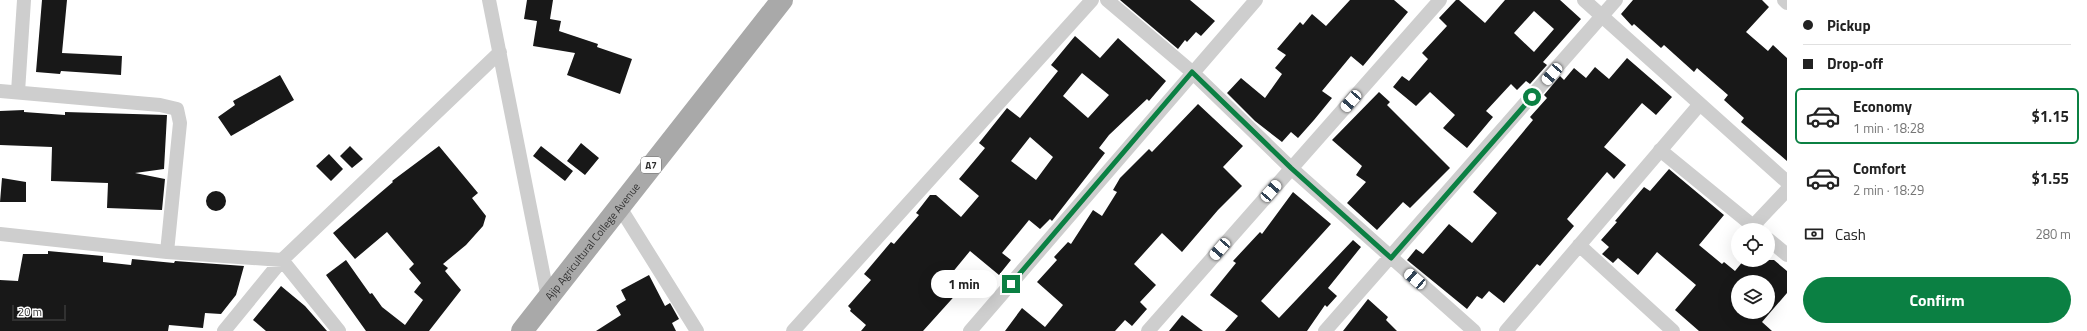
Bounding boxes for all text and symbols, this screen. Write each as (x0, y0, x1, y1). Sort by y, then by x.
text: Pickup (1827, 14, 1871, 37)
text: Drop-off (1827, 52, 1883, 75)
car (1540, 61, 1564, 87)
car (1339, 88, 1363, 114)
route start (1523, 88, 1541, 106)
text: Economy (1853, 95, 1912, 118)
icon: car (1805, 98, 1841, 134)
text: $1.15 (2032, 105, 2069, 128)
text: 1 min · 18:28 (1853, 118, 1924, 138)
road number: A7 (641, 157, 661, 173)
text: Comfort (1853, 157, 1906, 180)
icon: car (1805, 160, 1841, 196)
text: $1.55 (2032, 167, 2069, 190)
car (1259, 178, 1283, 204)
street label: Ajip Agricultural College Avenue (541, 179, 644, 304)
text: 2 min · 18:29 (1853, 180, 1924, 200)
map controls (1731, 223, 1775, 319)
button: locate (1731, 223, 1775, 267)
icon: cash (1803, 223, 1825, 245)
text: Cash (1835, 223, 1866, 246)
text: 280 m (2035, 224, 2071, 244)
car (1208, 236, 1232, 262)
car (1402, 267, 1428, 291)
callout: 1 min (931, 270, 997, 298)
text: 1 min (948, 274, 980, 294)
route end (1002, 275, 1020, 293)
button: layers (1731, 275, 1775, 319)
button: Confirm (1803, 277, 2071, 323)
scale bar (12, 303, 66, 322)
text: 20 m (18, 304, 42, 320)

